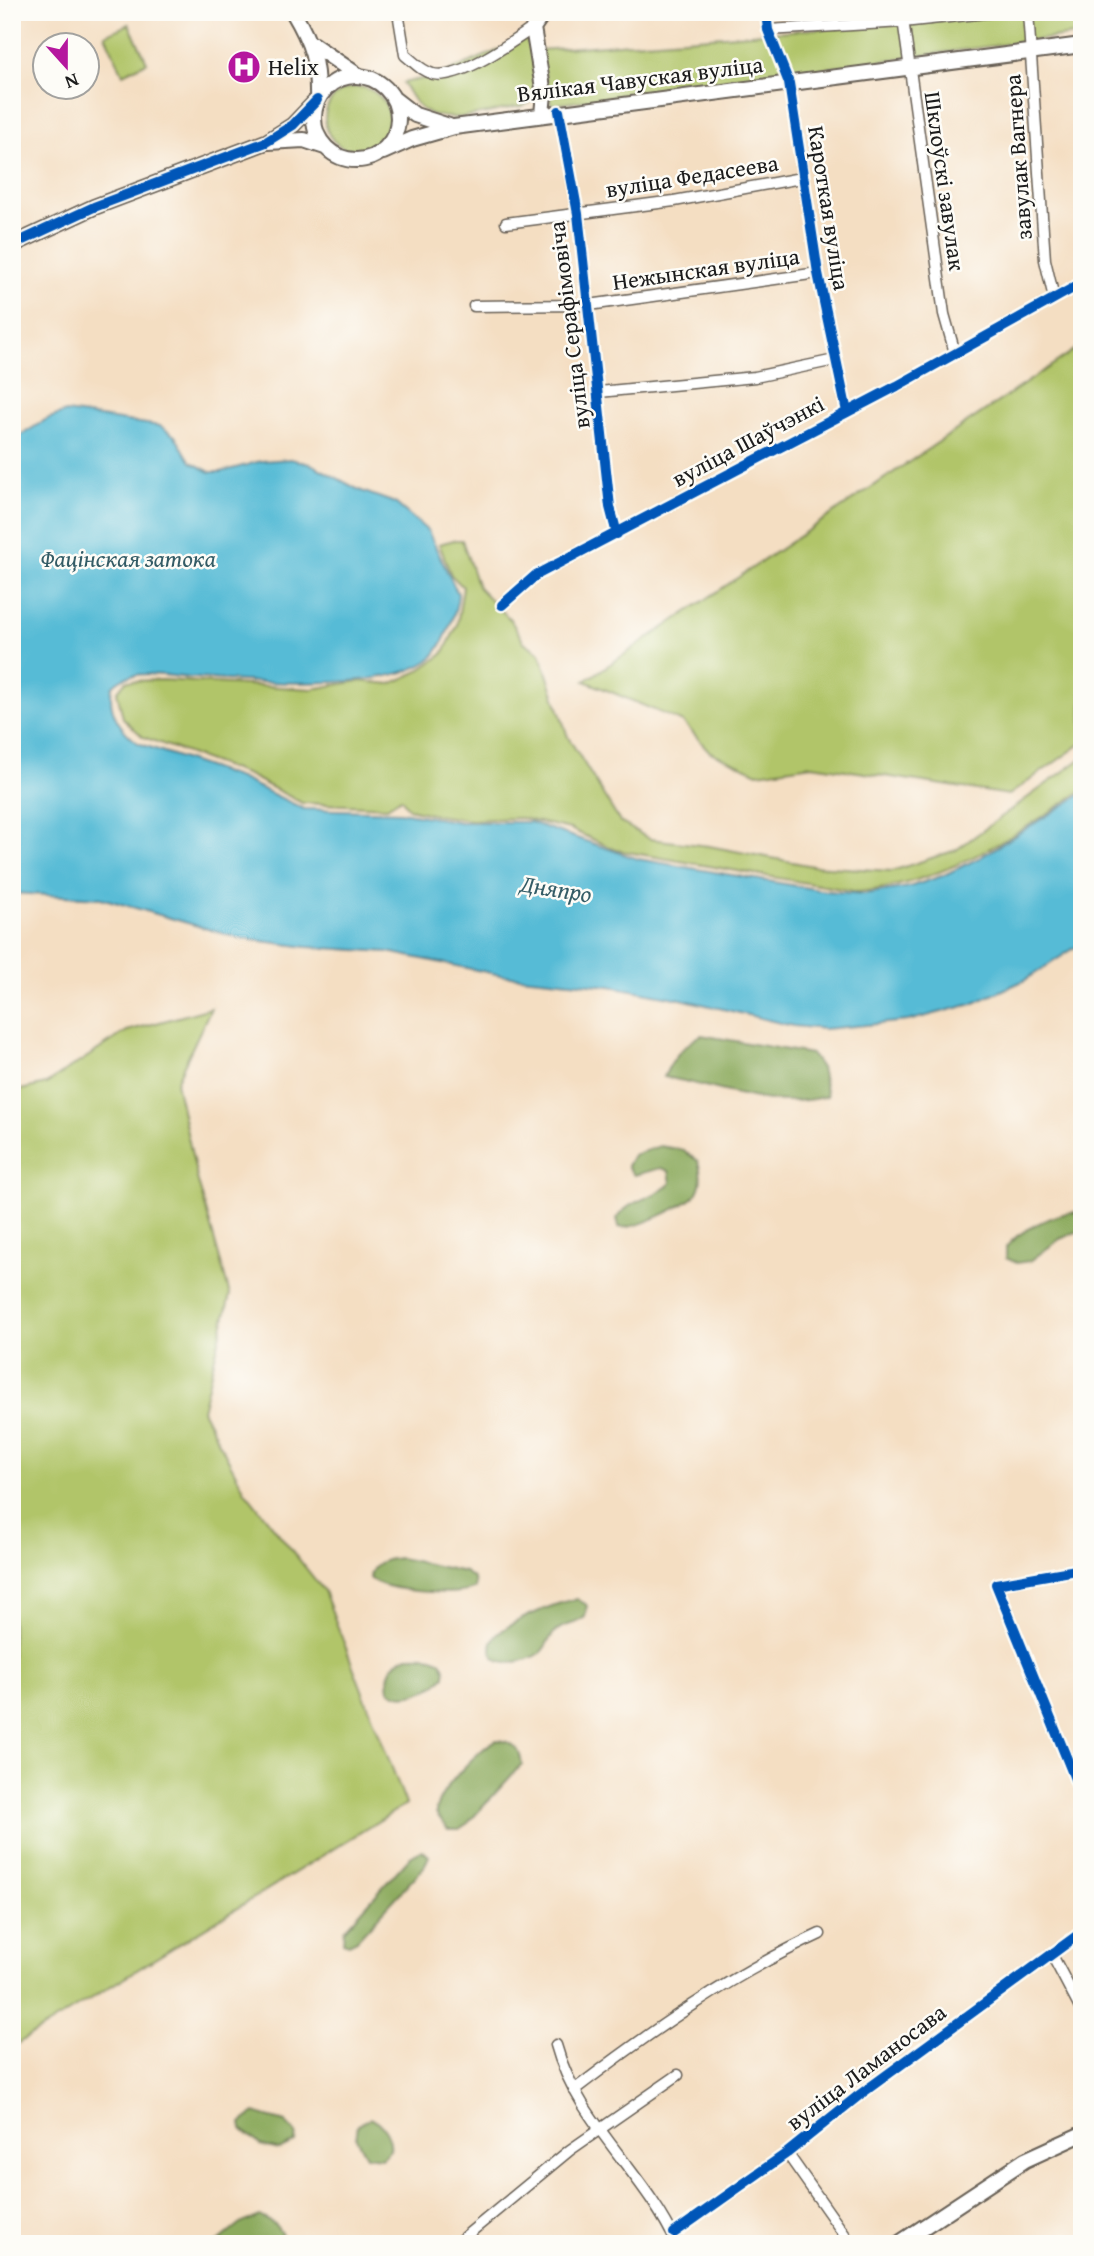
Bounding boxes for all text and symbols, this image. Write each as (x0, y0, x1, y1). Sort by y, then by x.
north arrow (32, 32, 102, 102)
street label: Вялікая Чавуская вуліца (515, 47, 765, 110)
hospital icon: Helix (225, 48, 263, 86)
place label: Helix (268, 50, 319, 83)
text: N (61, 67, 83, 97)
street label: завулак Вагнера (995, 73, 1040, 241)
street label: Шклоўскі завулак (917, 89, 974, 273)
street label: Кароткая вуліца (800, 123, 859, 293)
street label: вуліца Федасеева (603, 146, 781, 205)
street label: вуліца Серафімовіча (539, 219, 598, 431)
street label: Нежынская вуліца (610, 239, 802, 298)
street label: вуліца Шаўчэнкі (666, 387, 830, 495)
water label: Фацінская затока (40, 541, 216, 576)
water label: Дняпро (516, 865, 594, 911)
street label: вуліца Ламаносава (779, 1995, 953, 2138)

